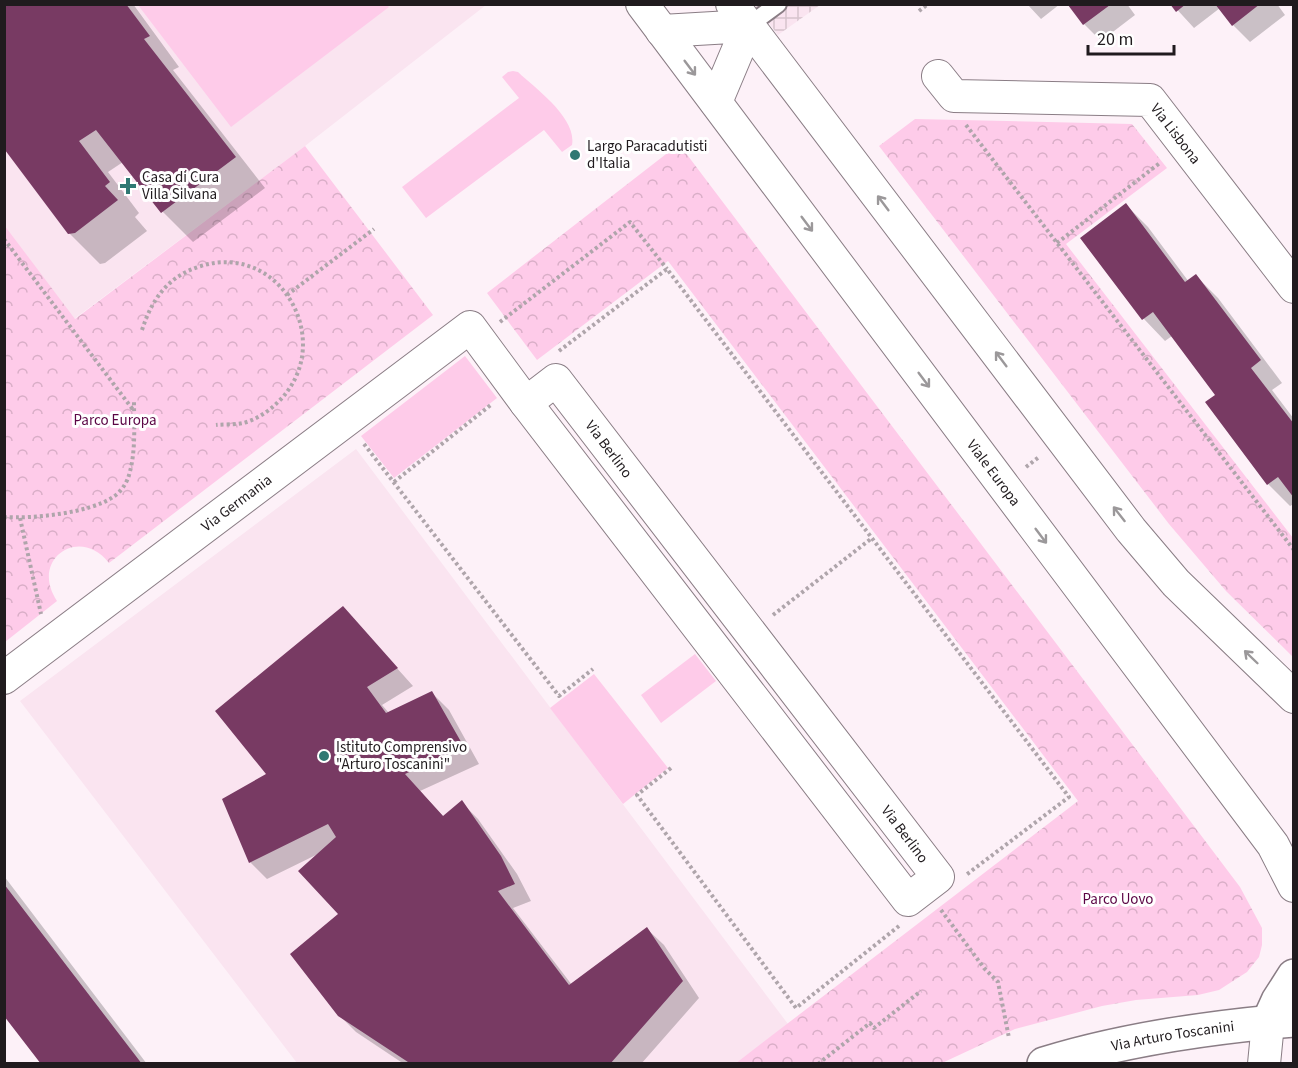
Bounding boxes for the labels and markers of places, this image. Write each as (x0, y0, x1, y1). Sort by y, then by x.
place label: Largo Paracadutisti d'Italia (587, 136, 707, 174)
marker: Largo Paracadutisti d'Italia (568, 148, 582, 162)
place label: Casa di Cura Villa Silvana (142, 167, 219, 205)
marker: Casa di Cura Villa Silvana (119, 177, 137, 195)
place label: Istituto Comprensivo "Arturo Toscanini" (336, 737, 467, 775)
marker: Istituto Comprensivo "Arturo Toscanini" (317, 749, 331, 763)

